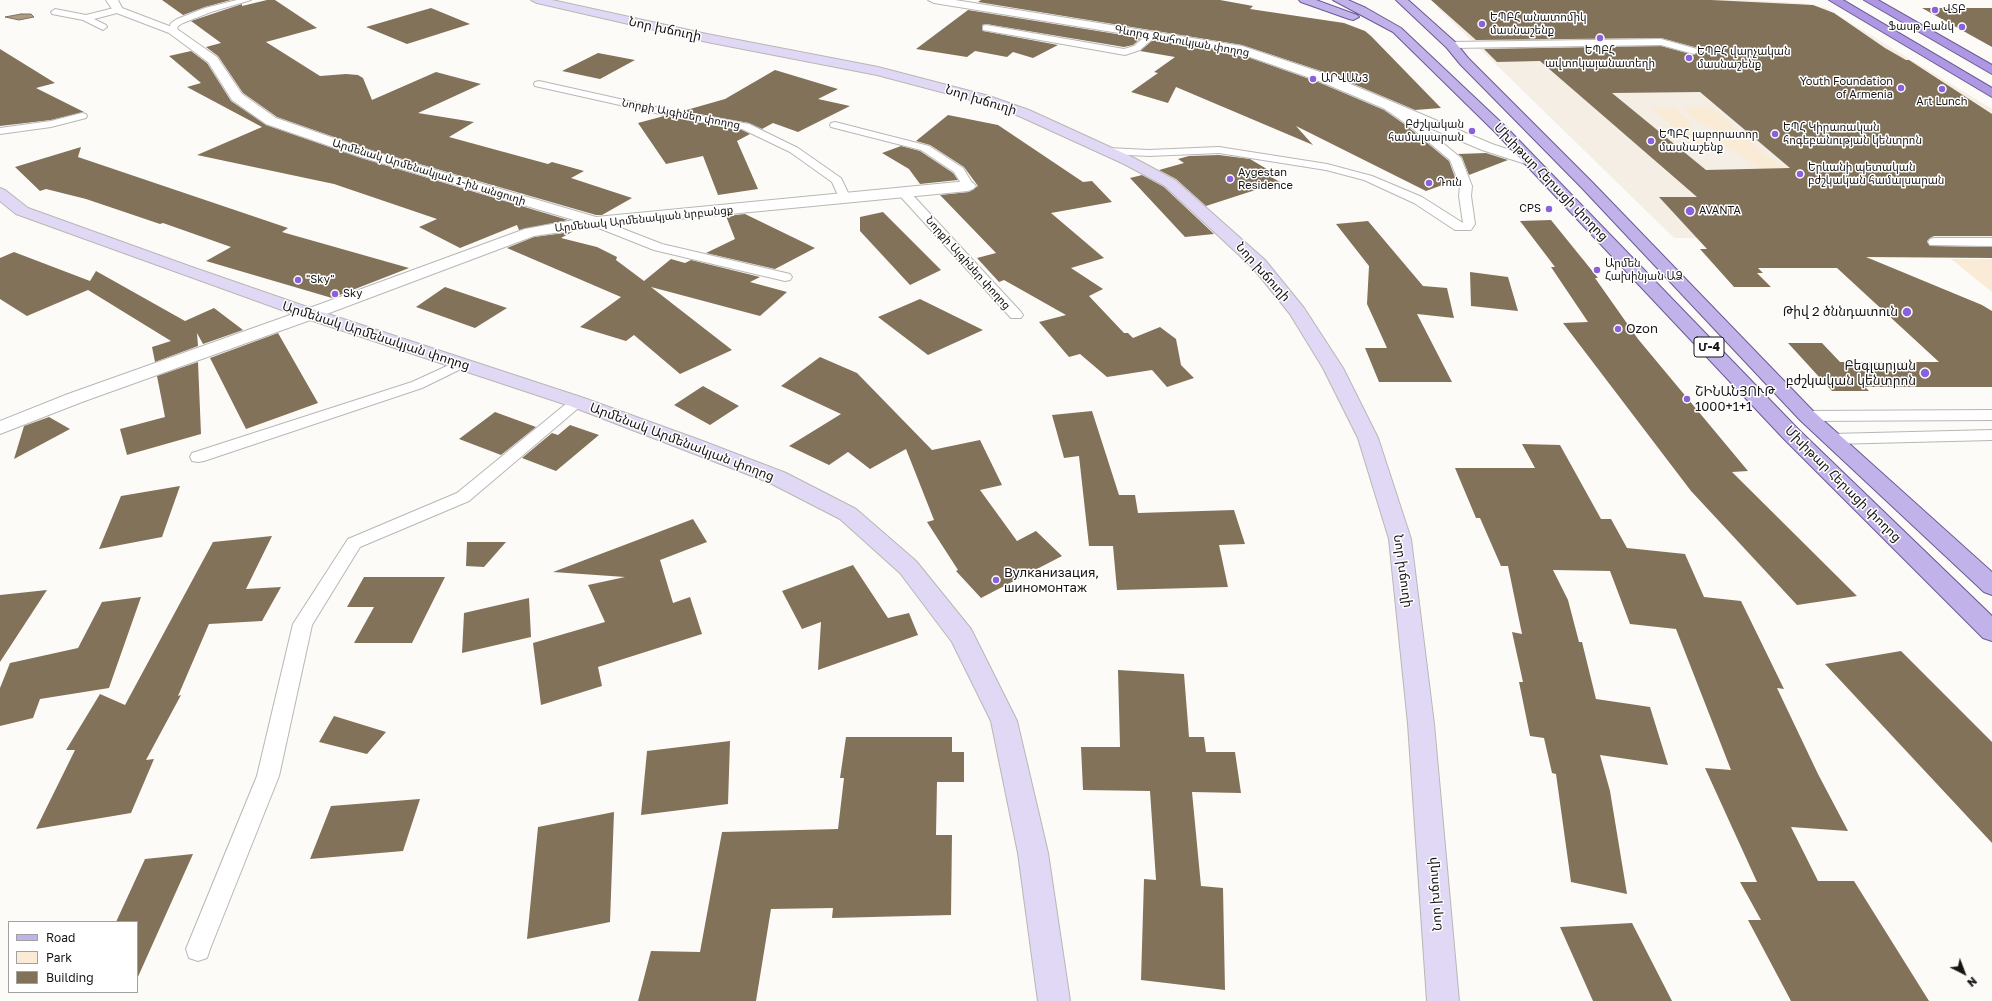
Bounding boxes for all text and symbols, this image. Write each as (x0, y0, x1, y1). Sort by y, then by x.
place label: ՎՏԲ (1943, 3, 1966, 17)
marker: ՎՏԲ (1930, 5, 1940, 15)
place label: ԵՊԲՀ անատոմիկ մասնաշենք (1490, 11, 1587, 37)
street label: Նոր խճուղի (627, 14, 703, 44)
marker: ԵՊԲՀ անատոմիկ մասնաշենք (1477, 19, 1487, 29)
place label: Ֆասթ Բանկ (1889, 20, 1954, 34)
marker: Ֆասթ Բանկ (1957, 22, 1967, 32)
street label: Գևորգ Ջահուկյան փողոց (1114, 23, 1250, 59)
marker: ԵՊԲՀ ավտոկայանատեղի (1595, 33, 1605, 43)
place label: ԵՊԲՀ ավտոկայանատեղի (1545, 44, 1655, 70)
place label: ԵՊԲՀ վարչական մասնաշենք (1697, 45, 1791, 71)
marker: ԵՊԲՀ վարչական մասնաշենք (1684, 53, 1694, 63)
place label: ԱՐՎԱՆ3 (1321, 72, 1368, 86)
marker: ԱՐՎԱՆ3 (1308, 74, 1318, 84)
place label: Youth Foundation of Armenia (1800, 75, 1893, 101)
street label: Նոր խճուղի (943, 82, 1019, 118)
marker: Youth Foundation of Armenia (1896, 83, 1906, 93)
marker: Art Lunch (1937, 84, 1947, 94)
place label: Art Lunch (1916, 95, 1968, 109)
street label: Նորքի Այգիներ փողոց (621, 96, 741, 132)
place label: Բժշկական համալսարան (1388, 118, 1464, 144)
street label: Մխիթար Հերացի փողոց (1491, 120, 1611, 244)
place label: ԵՊՀ Կիրառական հոգեբանության կենտրոն (1783, 121, 1922, 147)
marker: Բժշկական համալսարան (1467, 126, 1477, 136)
place label: ԵՊԲՀ լաբորատոր մասնաշենք (1659, 128, 1758, 154)
marker: ԵՊՀ Կիրառական հոգեբանության կենտրոն (1770, 129, 1780, 139)
street label: Արմենակ Արմենակյան 1-ին անցուղի (330, 136, 528, 208)
marker: ԵՊԲՀ լաբորատոր մասնաշենք (1646, 136, 1656, 146)
place label: Երևանի պետական բժշկական համալսարան (1808, 161, 1944, 187)
place label: Aygestan Residence (1238, 166, 1293, 192)
marker: Երևանի պետական բժշկական համալսարան (1795, 169, 1805, 179)
marker: Aygestan Residence (1225, 174, 1235, 184)
place label: Դուն (1437, 176, 1462, 190)
marker: Դուն (1424, 178, 1434, 188)
place label: CPS (1519, 202, 1541, 216)
street label: Արմենակ Արմենակյան նրբանցք (554, 203, 734, 235)
marker: CPS (1544, 204, 1554, 214)
place label: AVANTA (1699, 204, 1741, 218)
marker: AVANTA (1684, 205, 1696, 217)
street label: Նորքի Այգիներ փողոց (923, 214, 1013, 312)
street label: Նոր խճուղի (1232, 239, 1294, 305)
place label: Արմեն Հախինյան ԱՁ (1605, 257, 1683, 283)
marker: Արմեն Հախինյան ԱՁ (1592, 265, 1602, 275)
place label: "Sky" (306, 273, 335, 287)
marker: "Sky" (293, 275, 303, 285)
place label: Sky (343, 287, 363, 301)
marker: Sky (330, 289, 340, 299)
street label: Արմենակ Արմենակյան փողոց (280, 298, 472, 374)
place label: Թիվ 2 ծննդատուն (1783, 304, 1898, 320)
marker: Թիվ 2 ծննդատուն (1901, 306, 1913, 318)
place label: Ozon (1626, 321, 1658, 337)
marker: Ozon (1613, 324, 1623, 334)
road number: Մ-4 (1694, 337, 1724, 357)
place label: Բեգլարյան բժշկական կենտրոն (1786, 358, 1916, 389)
marker: Բեգլարյան բժշկական կենտրոն (1919, 367, 1931, 379)
place label: ՇԻՆԱՆՅՈՒԹ 1000+1+1 (1695, 384, 1775, 415)
marker: ՇԻՆԱՆՅՈՒԹ 1000+1+1 (1682, 394, 1692, 404)
street label: Արմենակ Արմենակյան փողոց (588, 400, 776, 484)
street label: Մխիթար Հերացի փողոց (1782, 423, 1904, 545)
street label: Նոր խճուղի (1390, 533, 1416, 609)
place label: Вулканизация, шиномонтаж (1004, 565, 1099, 596)
marker: Вулканизация, шиномонтаж (991, 575, 1001, 585)
street label: Նոր խճուղի (1425, 857, 1445, 931)
legend (8, 921, 138, 993)
text: Road (46, 930, 75, 945)
text: Park (46, 950, 72, 965)
north arrow (1944, 953, 1984, 993)
text: Building (46, 970, 94, 985)
text: N (1965, 975, 1980, 990)

